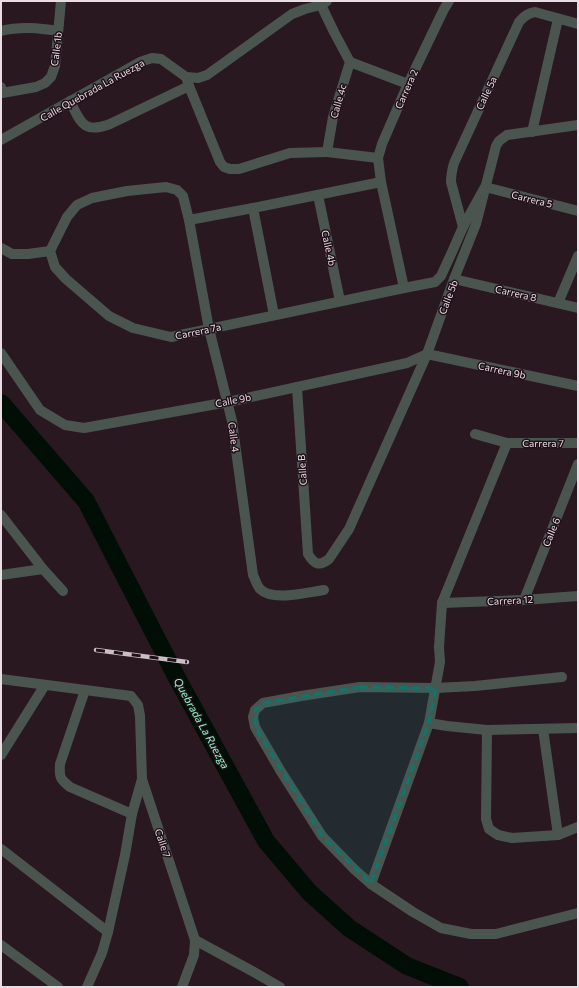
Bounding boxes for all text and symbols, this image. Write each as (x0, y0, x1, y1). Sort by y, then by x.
street label: Calle 1b (48, 31, 64, 67)
street label: Calle Quebrada La Ruezga (38, 56, 146, 124)
street label: Carrera 2 (392, 67, 420, 111)
street label: Calle 5a (473, 74, 499, 112)
street label: Calle 4c (327, 82, 349, 120)
street label: Carrera 5 (510, 188, 554, 210)
street label: Calle 4b (319, 229, 339, 267)
street label: Calle 5b (436, 278, 460, 316)
street label: Carrera 8 (494, 282, 538, 304)
street label: Carrera 7a (174, 320, 222, 342)
street label: Carrera 9b (477, 359, 527, 381)
street label: Calle 9b (214, 391, 252, 409)
street label: Calle 4 (226, 421, 242, 453)
street label: Carrera 7 (522, 437, 564, 449)
street label: Calle B (295, 454, 309, 486)
street label: Calle 6 (540, 516, 562, 548)
street label: Carrera 12 (487, 593, 534, 607)
water label: Quebrada La Ruezga (172, 675, 233, 771)
street label: Calle 7 (153, 827, 173, 859)

